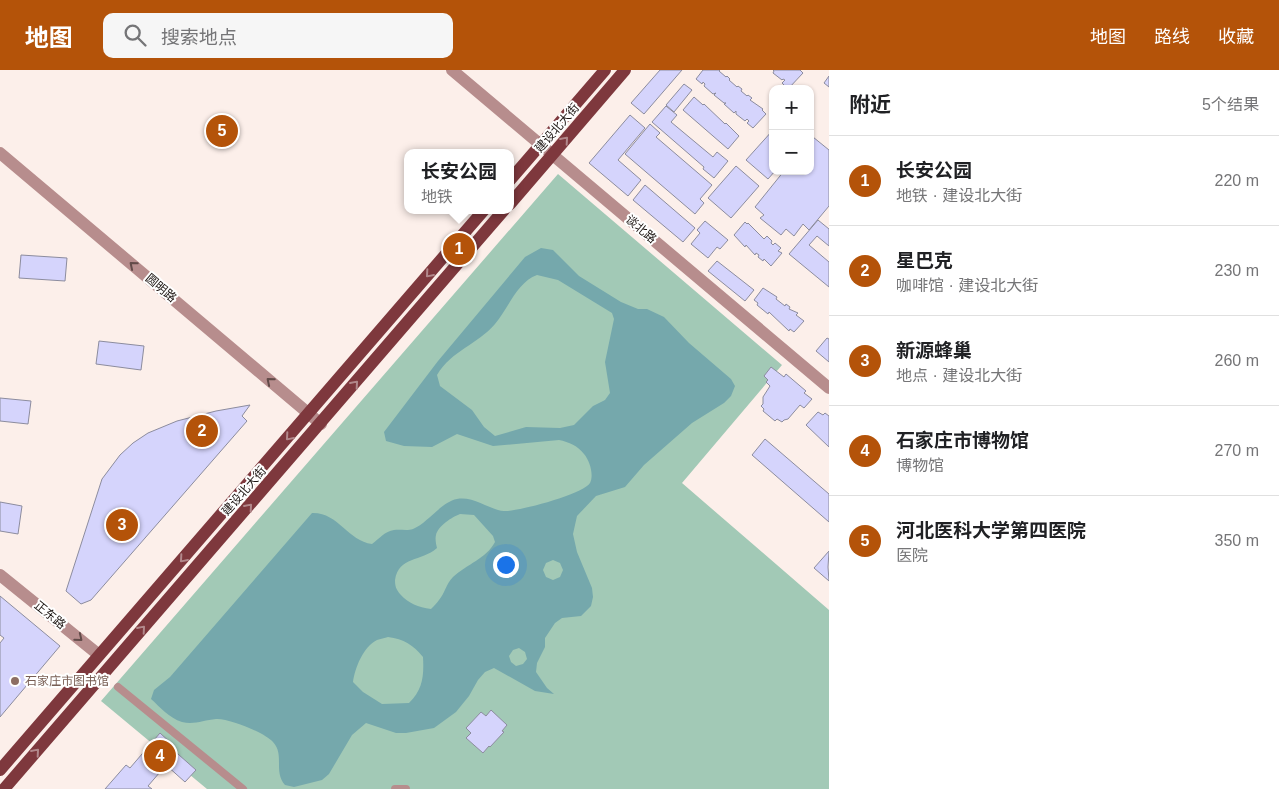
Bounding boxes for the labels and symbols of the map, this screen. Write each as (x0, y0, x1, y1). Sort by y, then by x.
street label: 建设北大街 (532, 101, 582, 155)
pin: 5 (206, 112, 238, 150)
one-way arrow (559, 137, 568, 146)
street label: 谈北路 (623, 212, 659, 246)
pin: 1 (443, 230, 475, 268)
one-way arrow (129, 262, 138, 271)
one-way arrow (426, 268, 435, 277)
street label: 圆明路 (143, 271, 179, 305)
one-way arrow (267, 378, 276, 387)
one-way arrow (350, 380, 359, 389)
pin: 2 (186, 412, 218, 450)
one-way arrow (286, 431, 295, 440)
street label: 建设北大街 (219, 464, 269, 518)
one-way arrow (243, 503, 252, 512)
pin: 3 (106, 506, 138, 544)
your location (493, 552, 519, 578)
one-way arrow (179, 554, 188, 563)
street label: 正东路 (32, 598, 68, 632)
one-way arrow (137, 626, 146, 635)
one-way arrow (73, 633, 82, 641)
place label: 石家庄市图书馆 (25, 674, 109, 688)
marker: 石家庄市图书馆 (9, 675, 21, 687)
pin: 4 (144, 737, 176, 775)
one-way arrow (30, 748, 39, 757)

